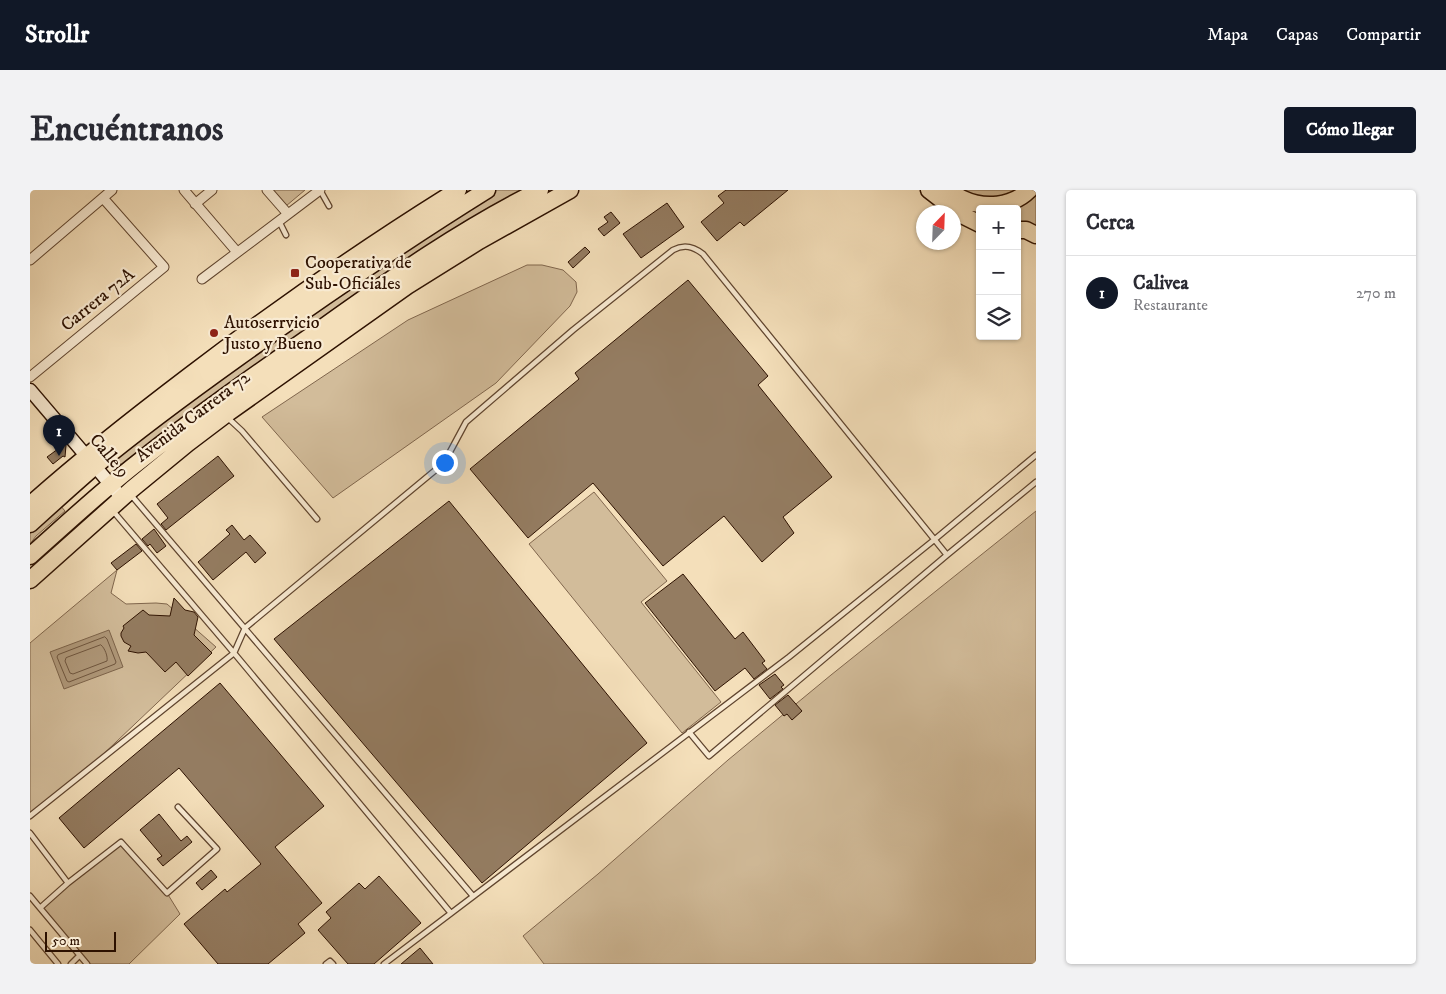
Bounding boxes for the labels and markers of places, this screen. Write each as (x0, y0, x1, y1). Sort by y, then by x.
place label: Cooperativa de Sub-Oficiales (305, 252, 412, 295)
marker: Cooperativa de Sub-Oficiales (289, 267, 301, 279)
place label: Autoserrvicio Justo y Bueno (222, 312, 322, 355)
marker: Autoserrvicio Justo y Bueno (208, 327, 220, 339)
pin: 1 (43, 415, 75, 456)

